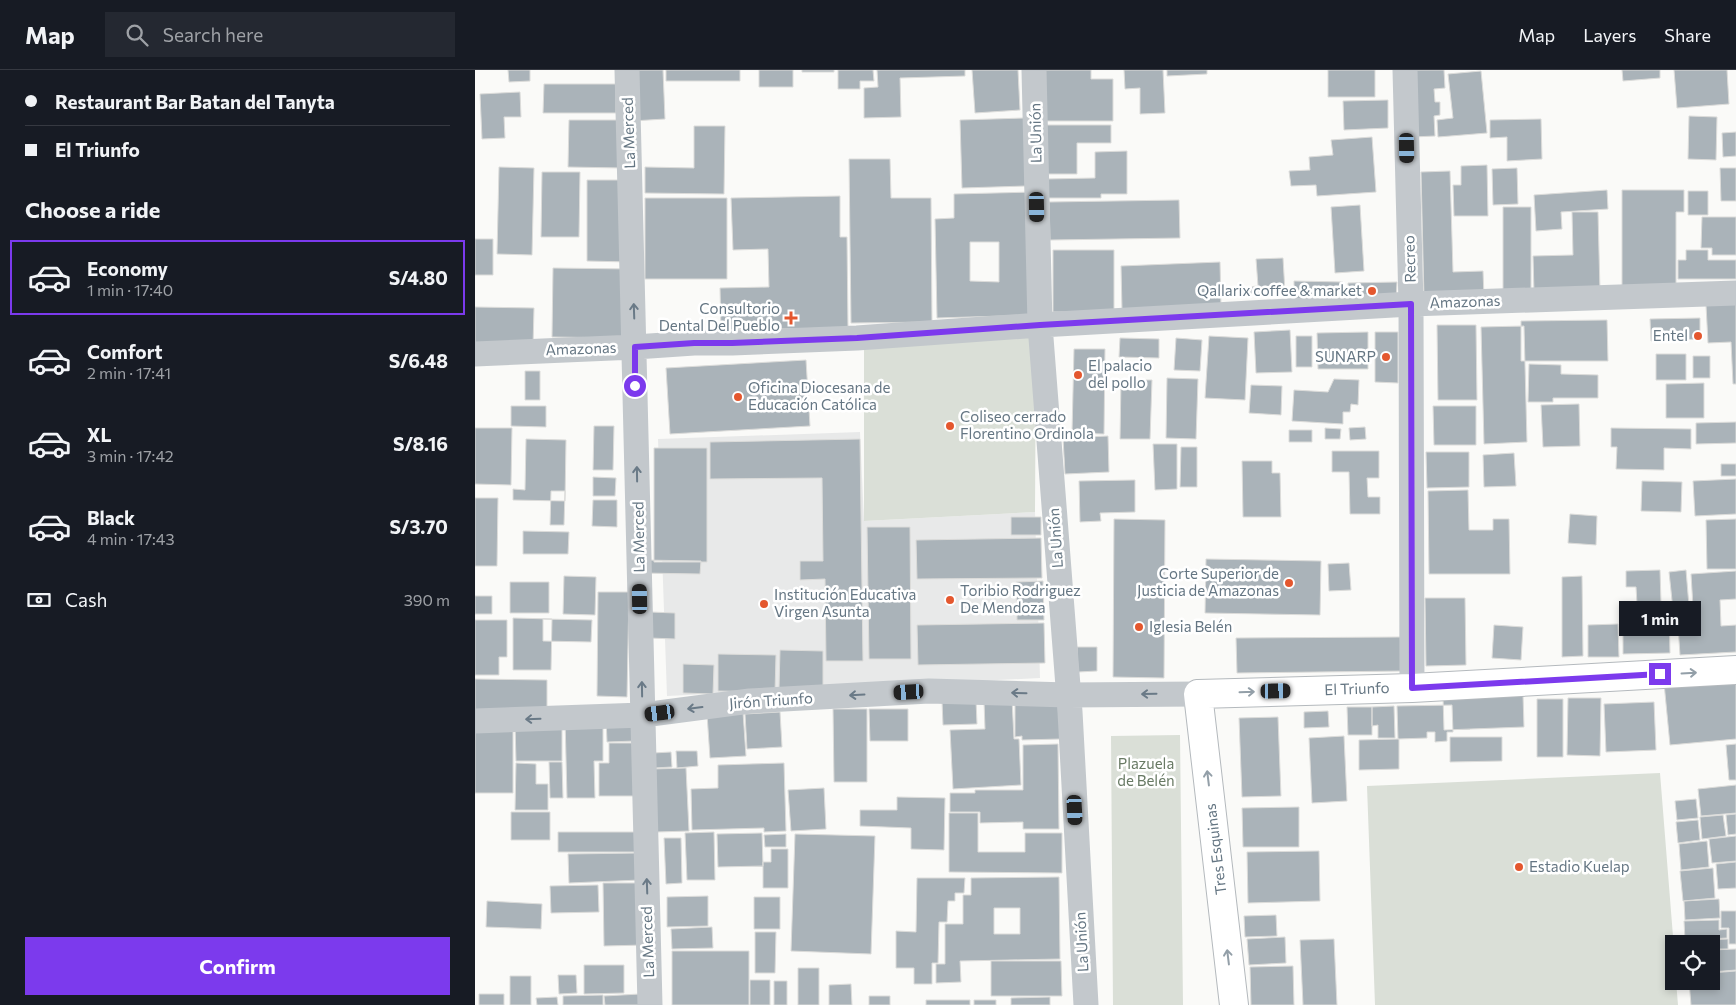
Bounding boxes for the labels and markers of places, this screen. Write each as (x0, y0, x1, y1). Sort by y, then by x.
place label: Qallarix coffee & market (1197, 281, 1362, 299)
marker: Qallarix coffee & market (1366, 285, 1378, 297)
place label: Consultorio Dental Del Pueblo (659, 299, 780, 334)
marker: Consultorio Dental Del Pueblo (784, 311, 798, 325)
place label: Entel (1653, 326, 1688, 344)
marker: Entel (1692, 330, 1704, 342)
place label: SUNARP (1315, 347, 1376, 365)
marker: SUNARP (1380, 351, 1392, 363)
place label: El palacio del pollo (1088, 356, 1152, 391)
marker: El palacio del pollo (1072, 369, 1084, 381)
place label: Oficina Diocesana de Educación Católica (748, 378, 890, 413)
marker: Oficina Diocesana de Educación Católica (732, 391, 744, 403)
place label: Coliseo cerrado Florentino Ordinola (960, 407, 1094, 442)
marker: Coliseo cerrado Florentino Ordinola (944, 420, 956, 432)
place label: Corte Superior de Justicia de Amazonas (1137, 564, 1279, 599)
marker: Corte Superior de Justicia de Amazonas (1283, 577, 1295, 589)
place label: Toribio Rodriguez De Mendoza (960, 581, 1081, 616)
place label: Institución Educativa Virgen Asunta (774, 585, 916, 620)
marker: Toribio Rodriguez De Mendoza (944, 594, 956, 606)
marker: Institución Educativa Virgen Asunta (758, 598, 770, 610)
place label: Iglesia Belén (1149, 617, 1232, 635)
marker: Iglesia Belén (1133, 621, 1145, 633)
place label: Estadio Kuelap (1529, 857, 1630, 875)
marker: Estadio Kuelap (1513, 861, 1525, 873)

